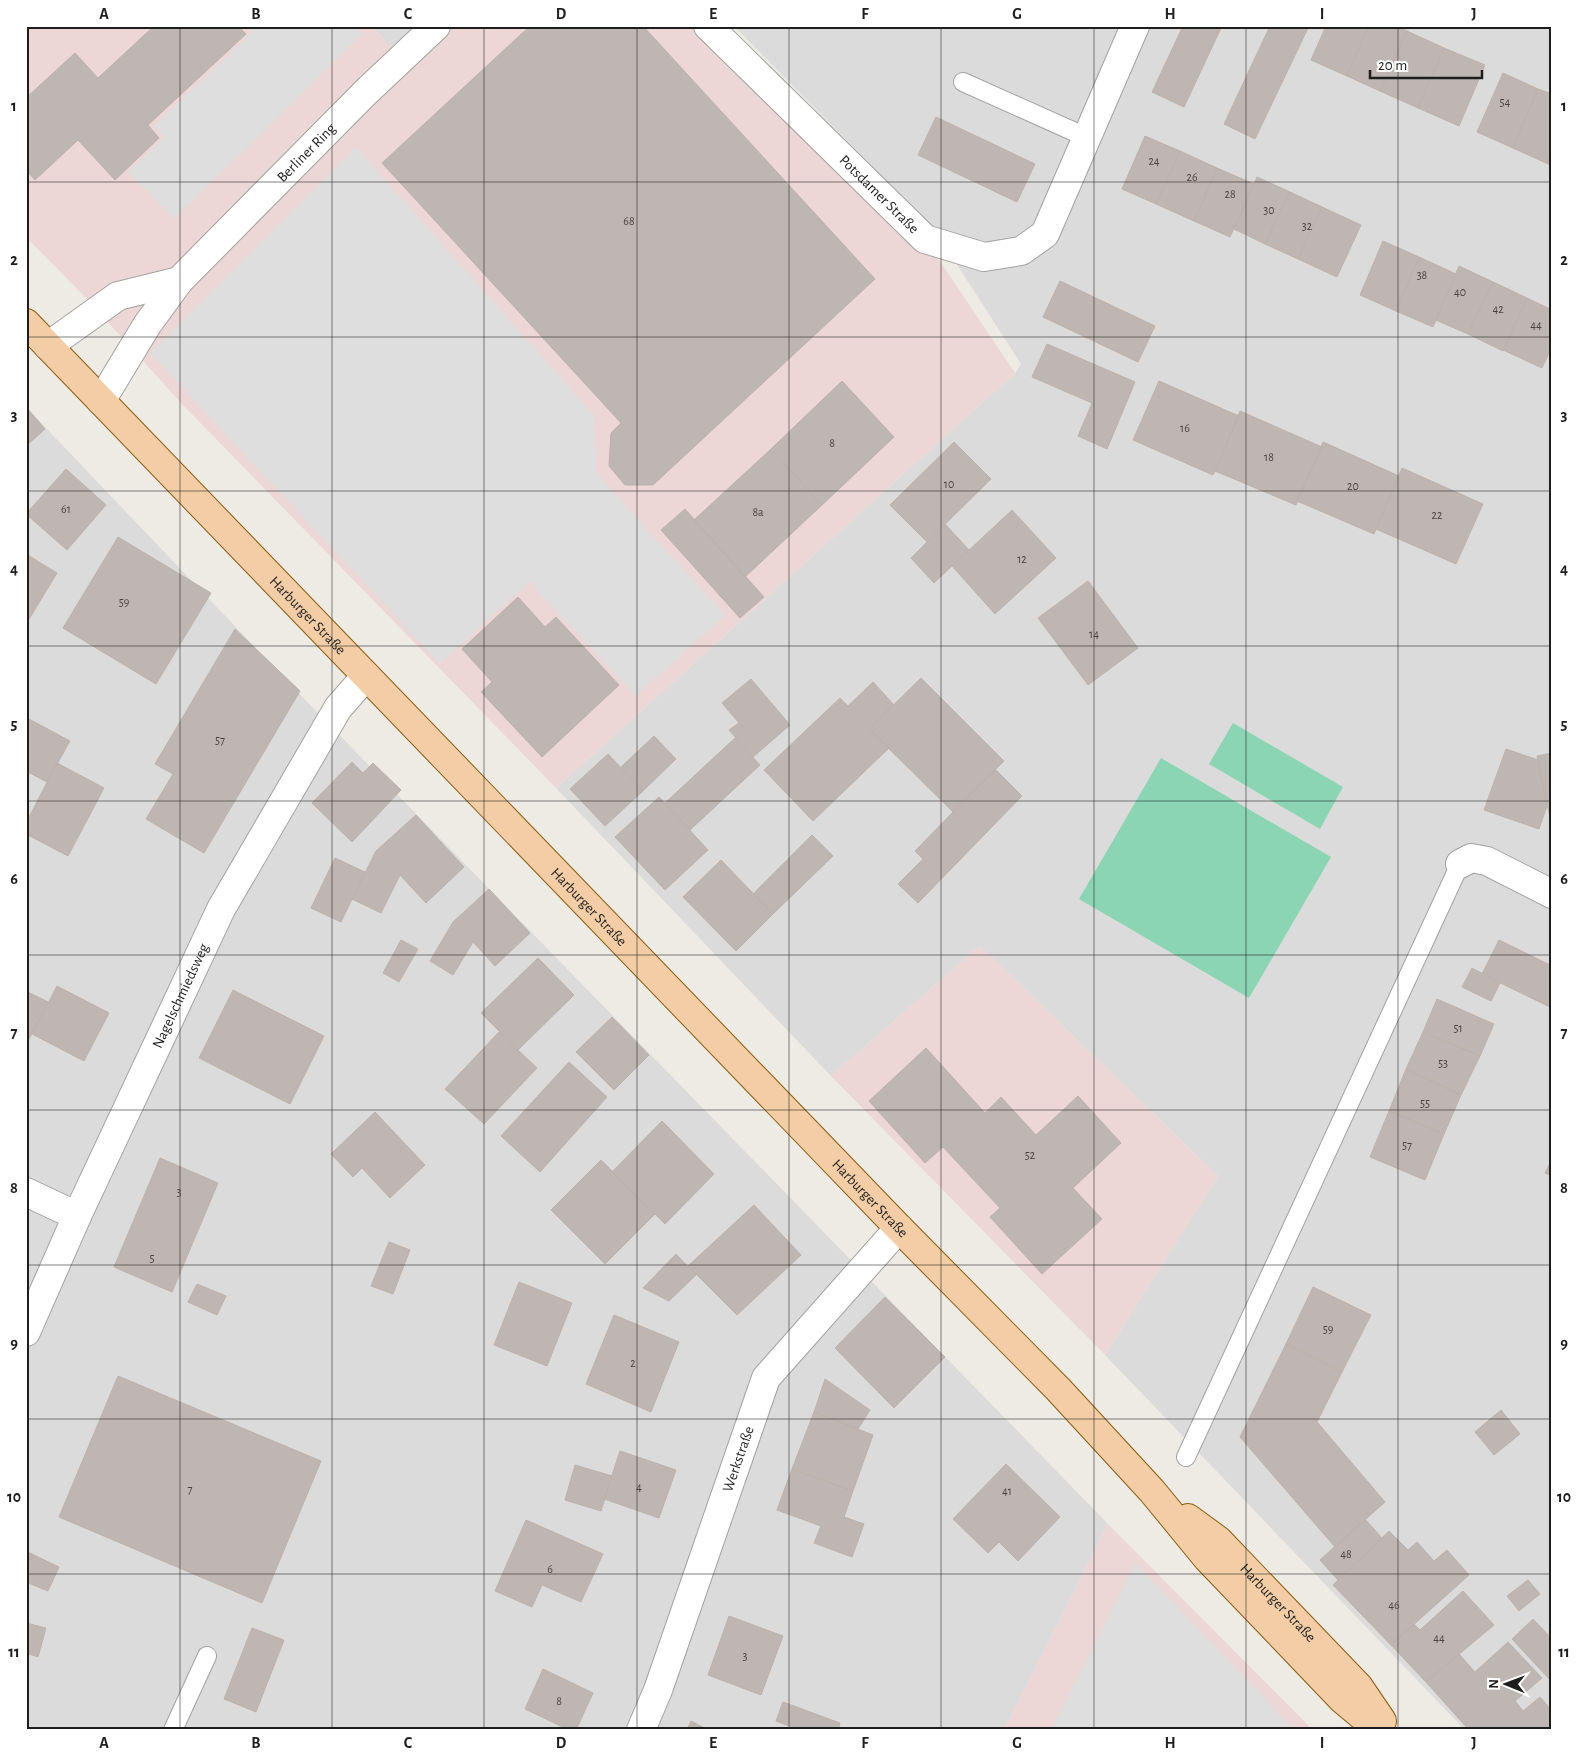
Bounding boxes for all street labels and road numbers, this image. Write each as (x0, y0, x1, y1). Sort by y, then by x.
street label: Berliner Ring (274, 120, 339, 185)
street label: Potsdamer Straße (836, 153, 922, 236)
street label: Harburger Straße (267, 574, 348, 658)
street label: Harburger Straße (548, 865, 630, 949)
street label: Nagelschmiedsweg (150, 941, 212, 1051)
street label: Harburger Straße (829, 1157, 911, 1241)
street label: Werkstraße (720, 1424, 757, 1494)
street label: Harburger Straße (1237, 1561, 1319, 1645)

